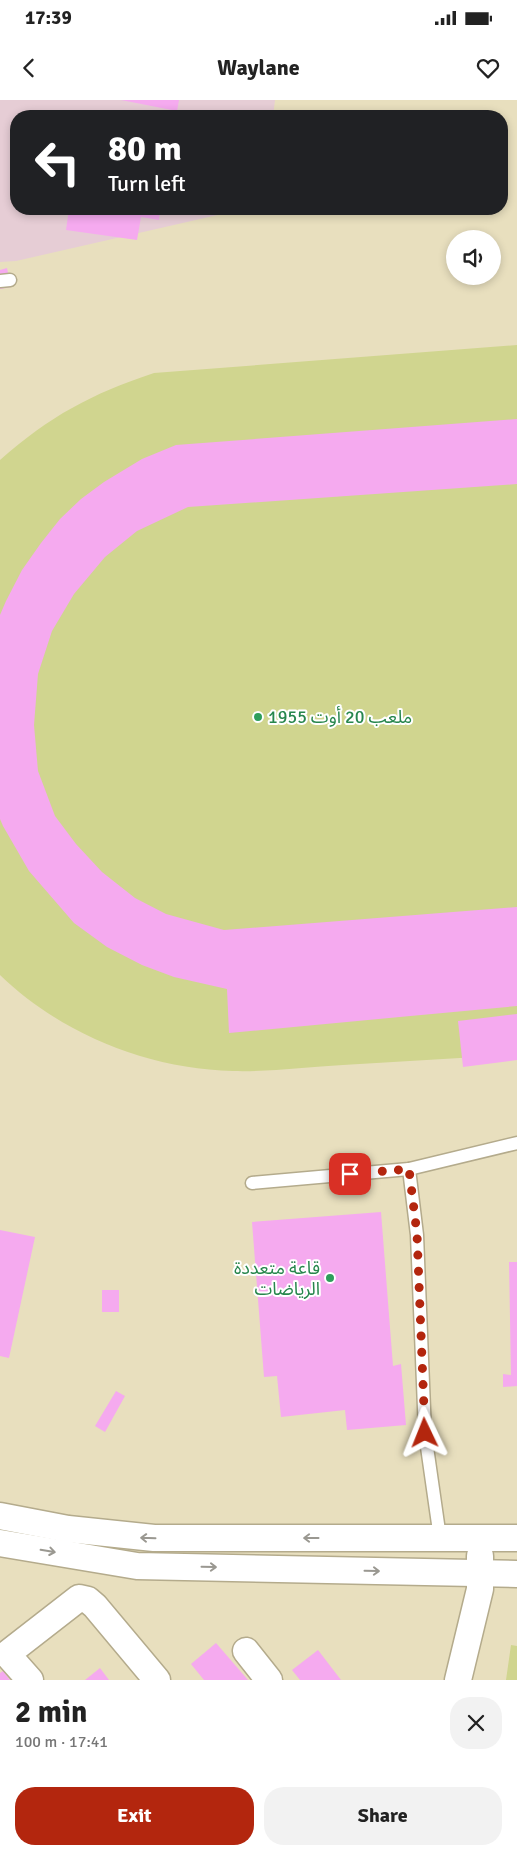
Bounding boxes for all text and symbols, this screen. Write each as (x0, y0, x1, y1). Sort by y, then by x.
text: 17:39 (25, 6, 72, 30)
icon: back (15, 54, 43, 82)
text: Waylane (217, 54, 300, 81)
icon: heart (474, 54, 502, 82)
text: 80 m (108, 127, 182, 170)
icon: left (25, 130, 90, 195)
text: Turn left (108, 170, 186, 197)
map controls (446, 230, 501, 285)
button: sound (446, 230, 501, 285)
place label: ملعب 20 أوت 1955 (268, 706, 412, 728)
marker: ملعب 20 أوت 1955 (252, 711, 264, 723)
pin (329, 1153, 371, 1195)
icon: arrive (336, 1160, 364, 1188)
place label: قاعة متعددة الرياضات (234, 1257, 320, 1300)
marker: قاعة متعددة الرياضات (324, 1272, 336, 1284)
position arrow (398, 1406, 450, 1458)
one-way arrow (141, 1533, 157, 1542)
one-way arrow (303, 1533, 320, 1543)
one-way arrow (40, 1547, 56, 1557)
one-way arrow (201, 1563, 217, 1572)
one-way arrow (364, 1566, 380, 1576)
text: 2 min (15, 1694, 87, 1731)
button: close (450, 1697, 502, 1749)
text: 100 m · 17:41 (15, 1732, 108, 1752)
button: Exit (15, 1787, 254, 1845)
button: Share (264, 1787, 502, 1845)

